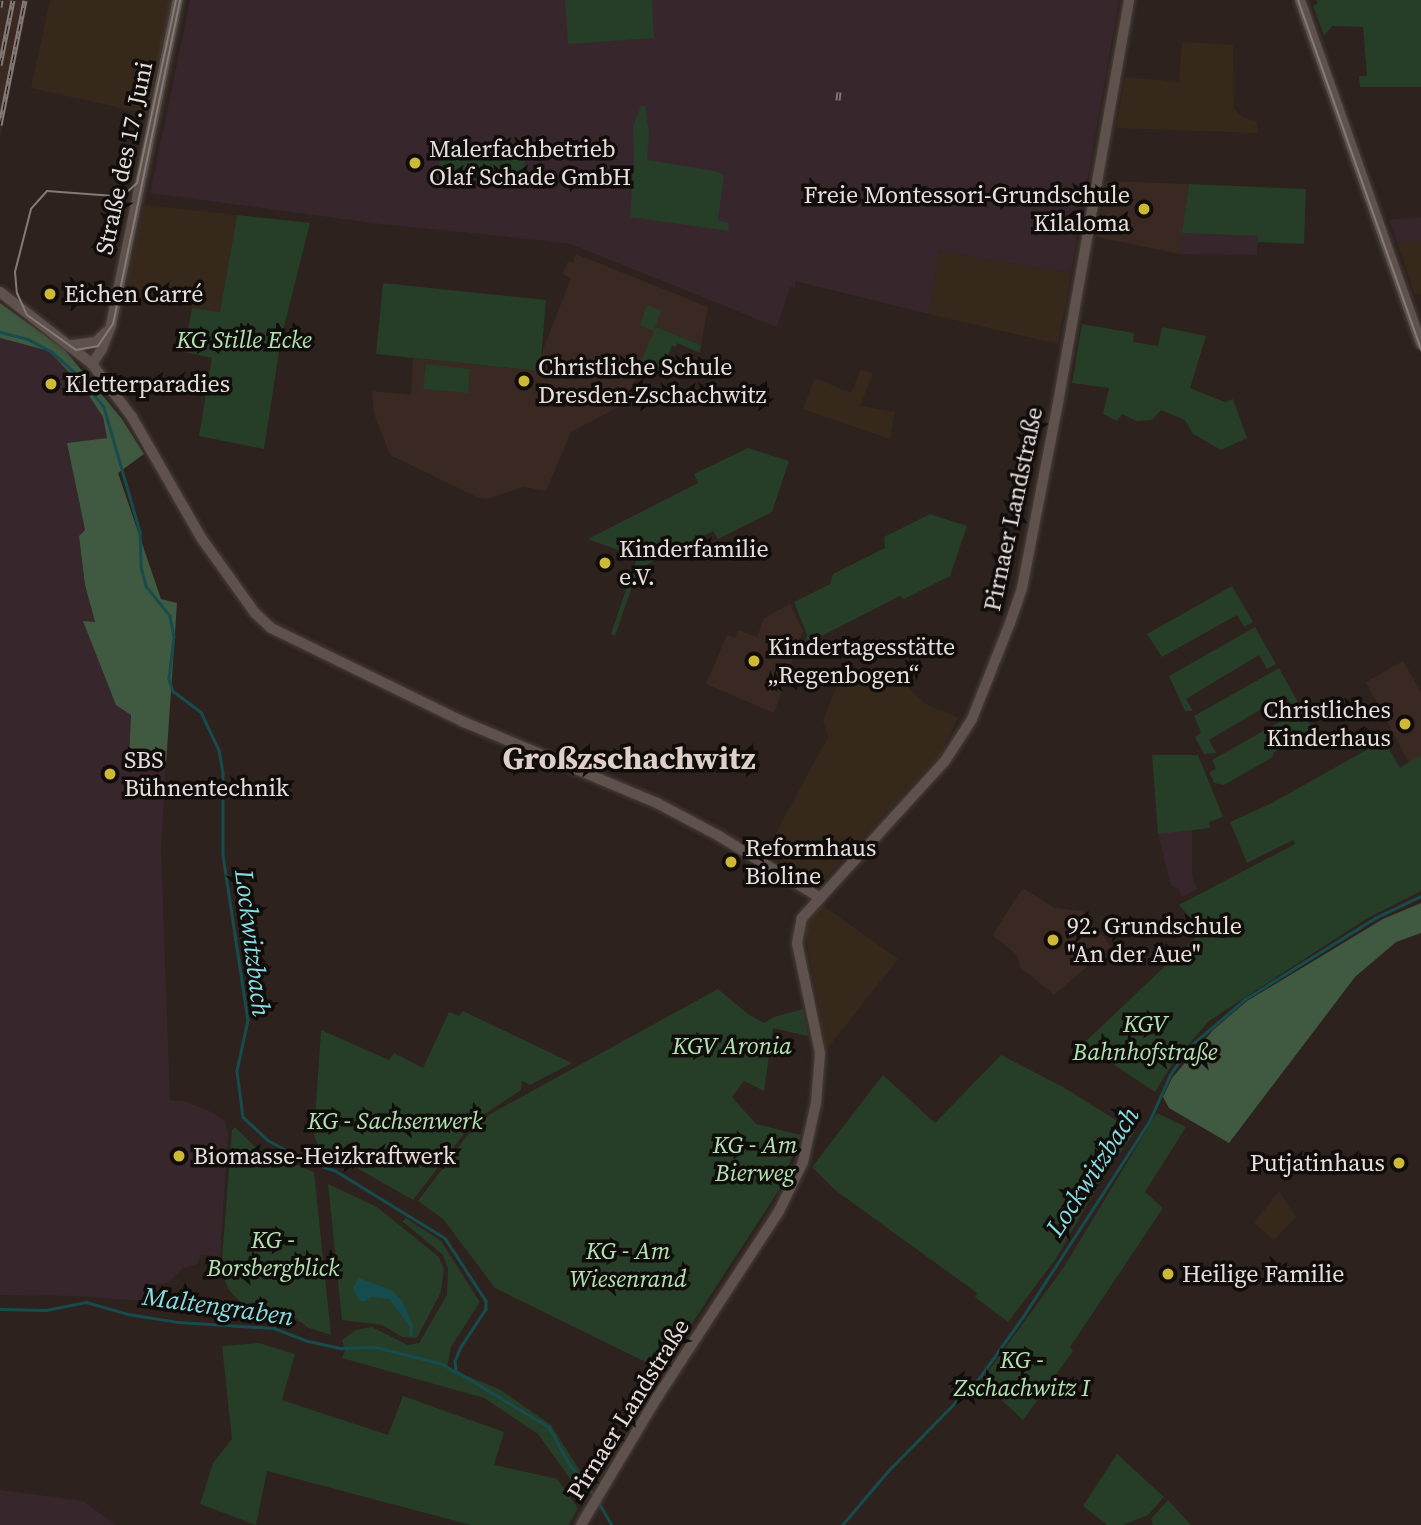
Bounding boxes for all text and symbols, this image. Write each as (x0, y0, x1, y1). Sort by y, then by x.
street label: Straße des 17. Juni (89, 59, 159, 257)
place label: Malerfachbetrieb Olaf Schade GmbH (429, 135, 631, 191)
marker: Malerfachbetrieb Olaf Schade GmbH (407, 155, 423, 171)
place label: Freie Montessori-Grundschule Kilaloma (803, 181, 1130, 237)
marker: Freie Montessori-Grundschule Kilaloma (1136, 201, 1152, 217)
place label: Eichen Carré (64, 280, 203, 308)
marker: Eichen Carré (42, 286, 58, 302)
park label: KG Stille Ecke (176, 326, 312, 354)
place label: Christliche Schule Dresden-Zschachwitz (538, 353, 766, 409)
place label: Kletterparadies (65, 370, 230, 398)
marker: Christliche Schule Dresden-Zschachwitz (516, 373, 532, 389)
marker: Kletterparadies (43, 376, 59, 392)
street label: Pirnaer Landstraße (977, 404, 1049, 614)
place label: Kinderfamilie e.V. (619, 535, 769, 591)
marker: Kinderfamilie e.V. (597, 555, 613, 571)
place label: Kindertagesstätte „Regenbogen“ (768, 633, 955, 689)
marker: Kindertagesstätte „Regenbogen“ (746, 653, 762, 669)
place label: Christliches Kinderhaus (1263, 696, 1391, 752)
marker: Christliches Kinderhaus (1397, 716, 1413, 732)
district label: Großzschachwitz (503, 739, 755, 777)
place label: SBS Bühnentechnik (124, 746, 289, 802)
marker: SBS Bühnentechnik (102, 766, 118, 782)
place label: Reformhaus Bioline (745, 834, 877, 890)
marker: Reformhaus Bioline (723, 854, 739, 870)
water label: Lockwitzbach (228, 868, 276, 1018)
place label: 92. Grundschule "An der Aue" (1067, 912, 1242, 968)
marker: 92. Grundschule "An der Aue" (1045, 932, 1061, 948)
park label: KGV Bahnhofstraße (1072, 1010, 1218, 1066)
park label: KGV Aronia (672, 1032, 792, 1060)
water label: Lockwitzbach (1040, 1102, 1146, 1242)
park label: KG - Sachsenwerk (307, 1107, 483, 1135)
park label: KG - Am Bierweg (713, 1131, 797, 1187)
place label: Biomasse-Heizkraftwerk (193, 1142, 456, 1170)
marker: Biomasse-Heizkraftwerk (171, 1148, 187, 1164)
place label: Putjatinhaus (1250, 1149, 1385, 1177)
marker: Putjatinhaus (1391, 1155, 1407, 1171)
park label: KG - Borsbergblick (207, 1226, 339, 1282)
park label: KG - Am Wiesenrand (570, 1237, 686, 1293)
place label: Heilige Familie (1182, 1260, 1344, 1288)
marker: Heilige Familie (1160, 1266, 1176, 1282)
water label: Maltengraben (141, 1281, 295, 1333)
street label: Pirnaer Landstraße (561, 1313, 695, 1505)
park label: KG - Zschachwitz I (954, 1346, 1090, 1402)

